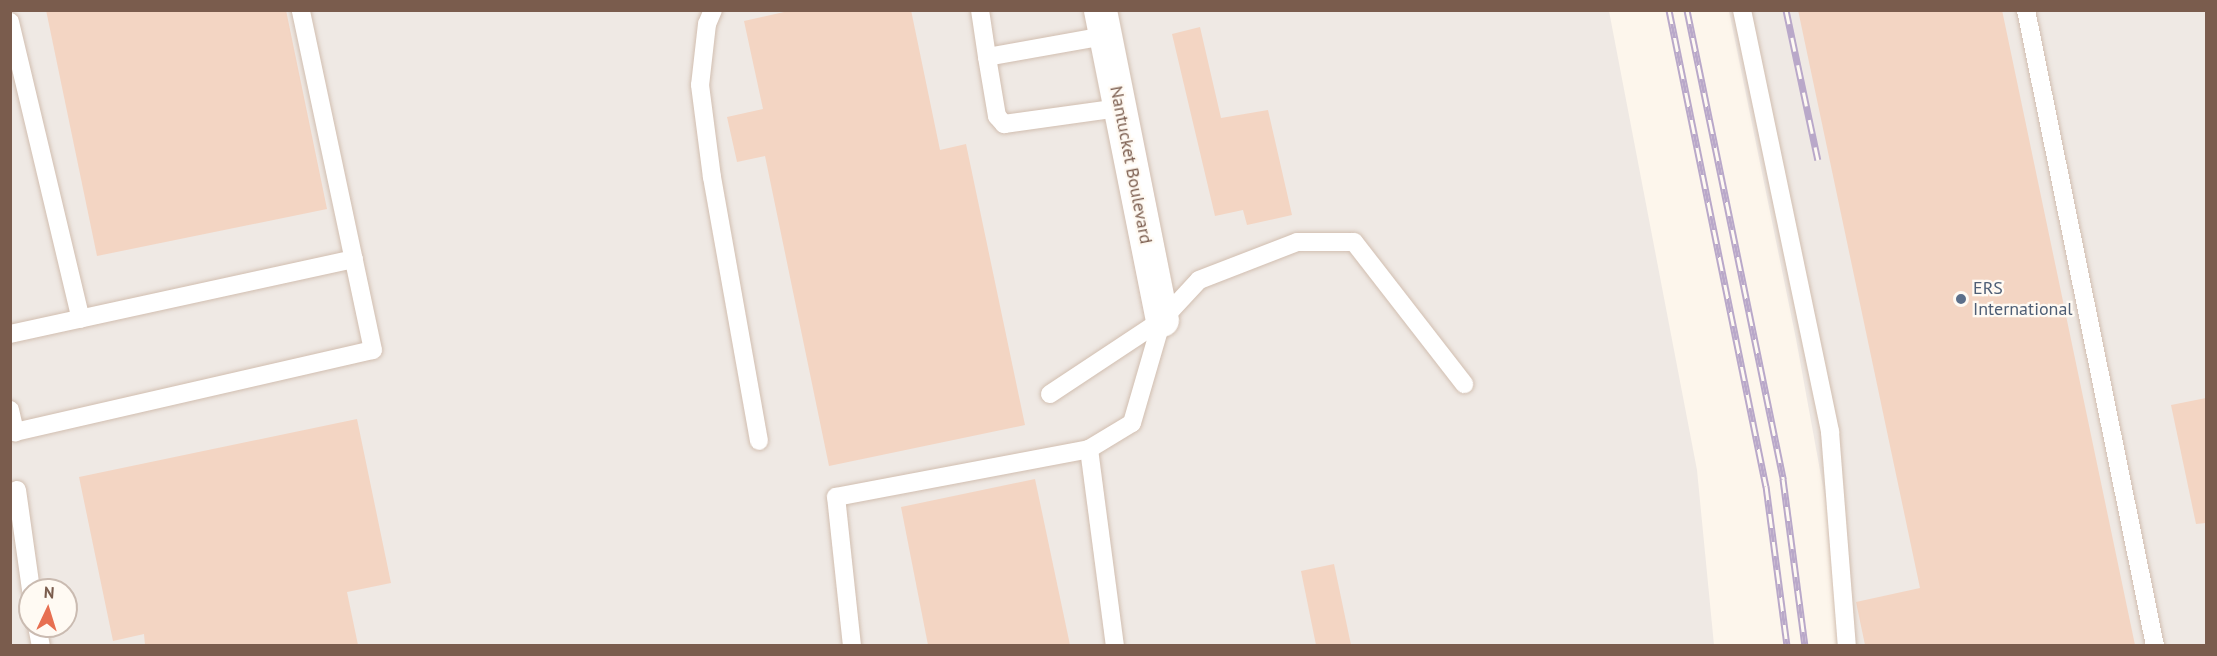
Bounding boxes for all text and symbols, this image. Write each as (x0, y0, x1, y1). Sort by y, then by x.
street label: Nantucket Boulevard (1105, 84, 1157, 246)
place label: ERS International (1973, 278, 2073, 320)
marker: ERS International (1954, 292, 1968, 306)
north arrow (18, 578, 78, 638)
text: N (43, 582, 55, 602)

